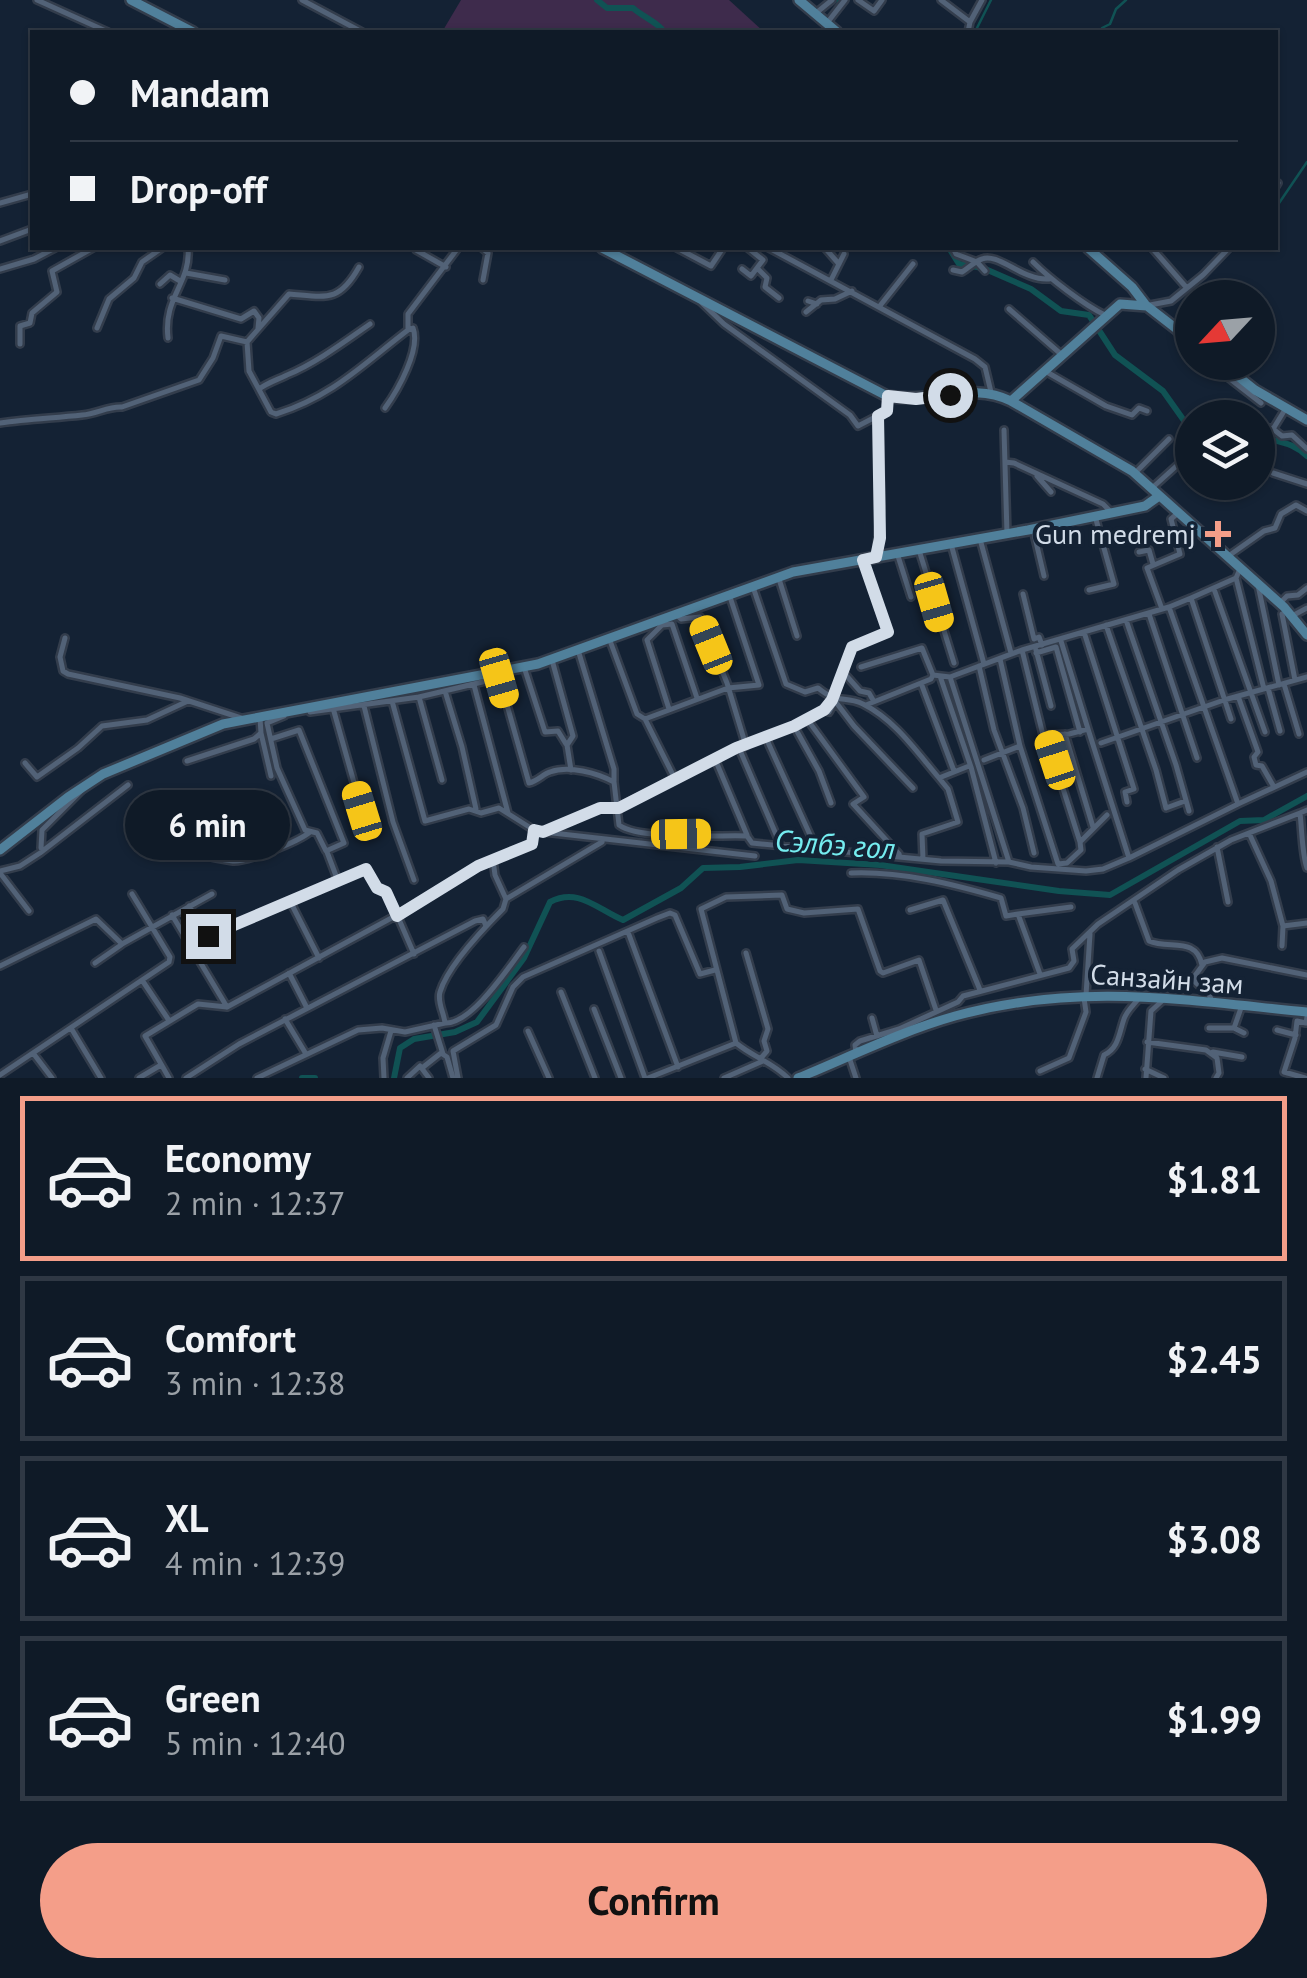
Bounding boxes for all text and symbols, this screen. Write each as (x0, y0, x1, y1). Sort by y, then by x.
text: Mandam (130, 68, 270, 117)
text: Drop-off (130, 164, 267, 213)
north arrow (1175, 280, 1275, 380)
map controls (1175, 280, 1275, 500)
route start (928, 373, 973, 418)
button: layers (1175, 400, 1275, 500)
place label: Gun medremj (1035, 515, 1196, 552)
marker: Gun medremj (1205, 521, 1231, 547)
car (911, 569, 957, 635)
car (686, 612, 736, 678)
car (476, 645, 522, 711)
car (1031, 727, 1079, 793)
car (339, 778, 385, 844)
callout: 6 min (126, 791, 290, 861)
text: 6 min (168, 804, 247, 846)
car (651, 818, 711, 850)
water label: Сэлбэ гол (774, 820, 897, 867)
route end (186, 914, 231, 959)
street label: Санзайн зам (1089, 955, 1245, 1002)
text: Economy (165, 1133, 311, 1182)
icon: car (45, 1134, 135, 1224)
text: $1.81 (1166, 1154, 1262, 1203)
text: 2 min · 12:37 (165, 1182, 345, 1224)
text: Comfort (165, 1313, 296, 1362)
icon: car (45, 1314, 135, 1404)
text: $2.45 (1166, 1334, 1262, 1383)
text: 3 min · 12:38 (165, 1362, 345, 1404)
text: XL (165, 1493, 209, 1542)
icon: car (45, 1494, 135, 1584)
text: $3.08 (1166, 1514, 1262, 1563)
text: 4 min · 12:39 (165, 1542, 345, 1584)
text: Green (165, 1673, 261, 1722)
icon: car (45, 1674, 135, 1764)
text: $1.99 (1166, 1694, 1262, 1743)
text: 5 min · 12:40 (165, 1722, 345, 1764)
button: Confirm (40, 1843, 1267, 1958)

